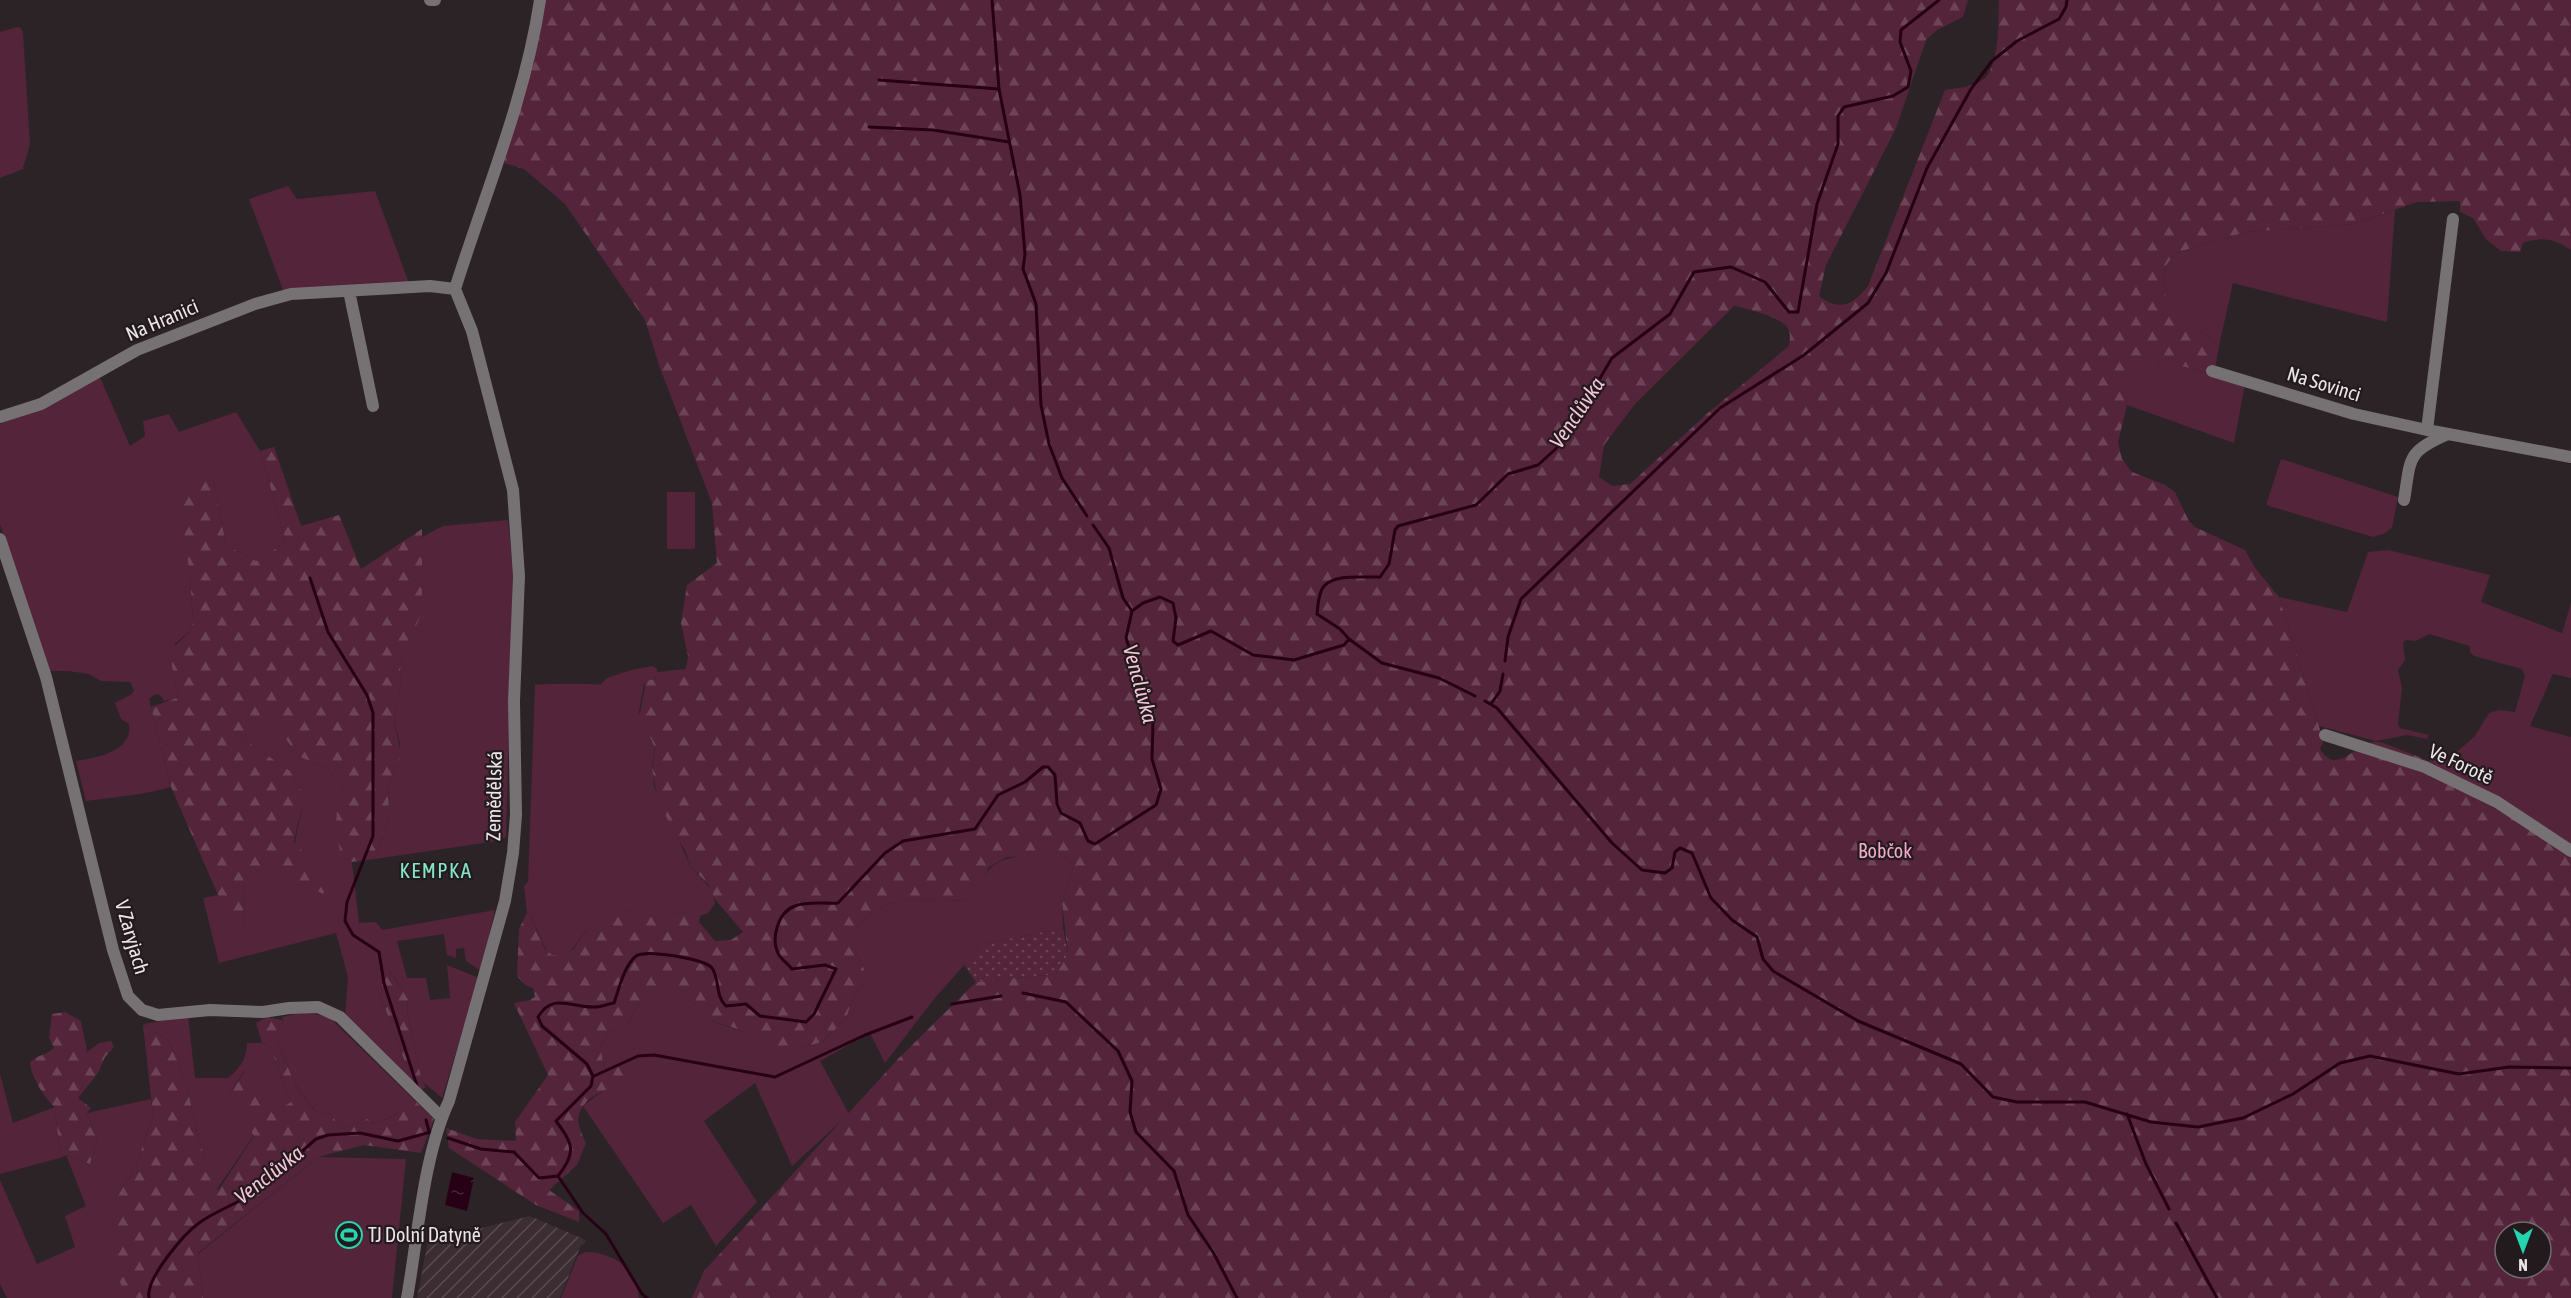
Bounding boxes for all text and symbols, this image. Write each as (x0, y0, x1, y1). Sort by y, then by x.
street label: Na Hranici (122, 294, 202, 345)
street label: Na Sovinci (2284, 361, 2364, 406)
water label: Venclůvka (1544, 372, 1609, 452)
water label: Venclůvka (1119, 642, 1163, 726)
street label: Ve Forotě (2426, 739, 2497, 788)
street label: Zemědělská (481, 751, 506, 841)
park label: Bobčok (1858, 839, 1912, 862)
district label: KEMPKA (399, 858, 473, 882)
street label: V Zaryjach (111, 897, 154, 977)
water label: Venclůvka (229, 1140, 308, 1208)
sports icon: TJ Dolní Datyně (334, 1220, 364, 1250)
north arrow (2493, 1220, 2553, 1280)
place label: TJ Dolní Datyně (368, 1223, 481, 1246)
text: N (2518, 1256, 2528, 1274)

